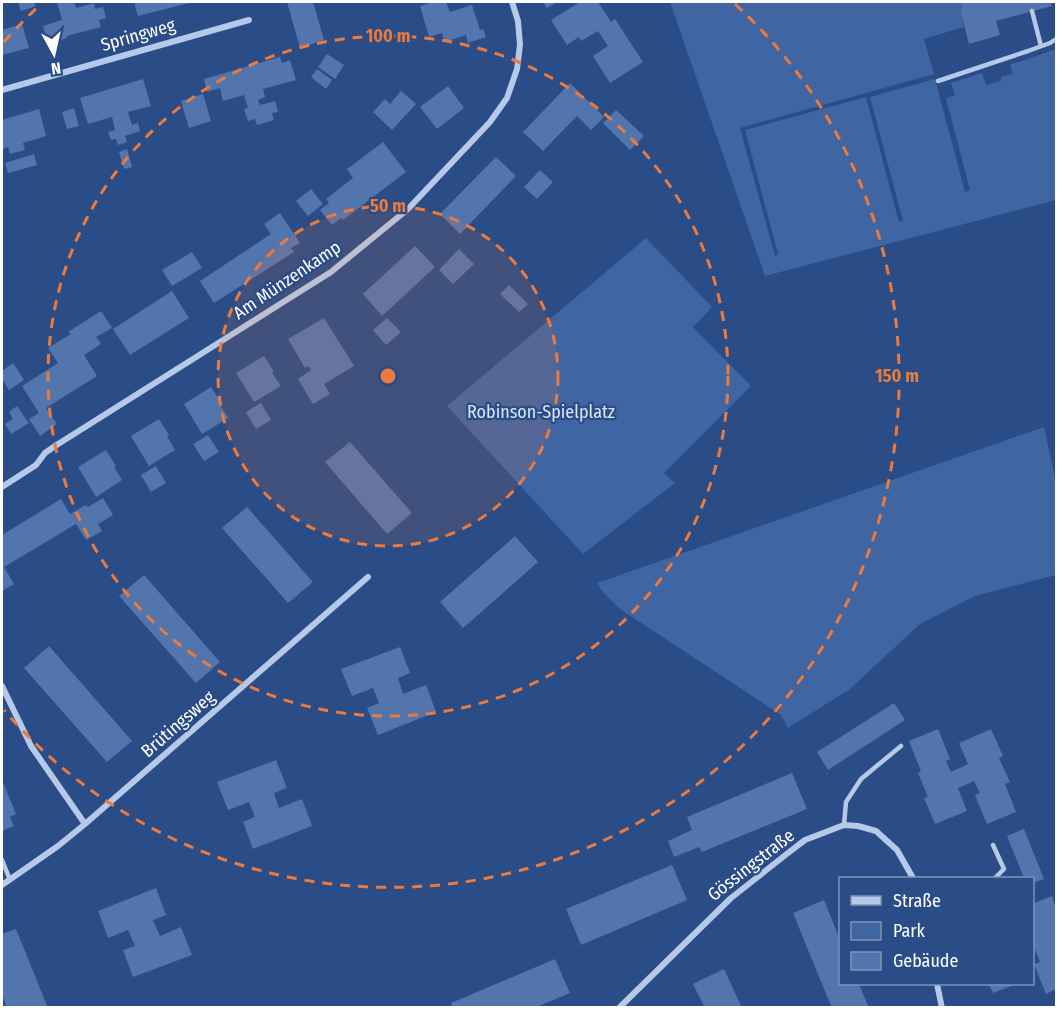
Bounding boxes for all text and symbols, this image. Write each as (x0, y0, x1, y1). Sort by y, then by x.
street label: Springweg (98, 14, 178, 56)
north arrow (24, 24, 84, 84)
text: 100 m (366, 25, 410, 47)
text: N (50, 58, 62, 78)
text: 50 m (370, 195, 406, 217)
street label: Am Münzenkamp (229, 236, 345, 324)
text: 150 m (875, 365, 919, 387)
centre of rings (378, 366, 398, 386)
park label: Robinson-Spielplatz (467, 401, 615, 423)
street label: Brütingsweg (137, 686, 220, 762)
street label: Gössingstraße (703, 824, 799, 906)
legend (839, 877, 1034, 985)
text: Straße (893, 890, 941, 912)
text: Park (893, 920, 926, 942)
text: Gebäude (893, 950, 959, 972)

